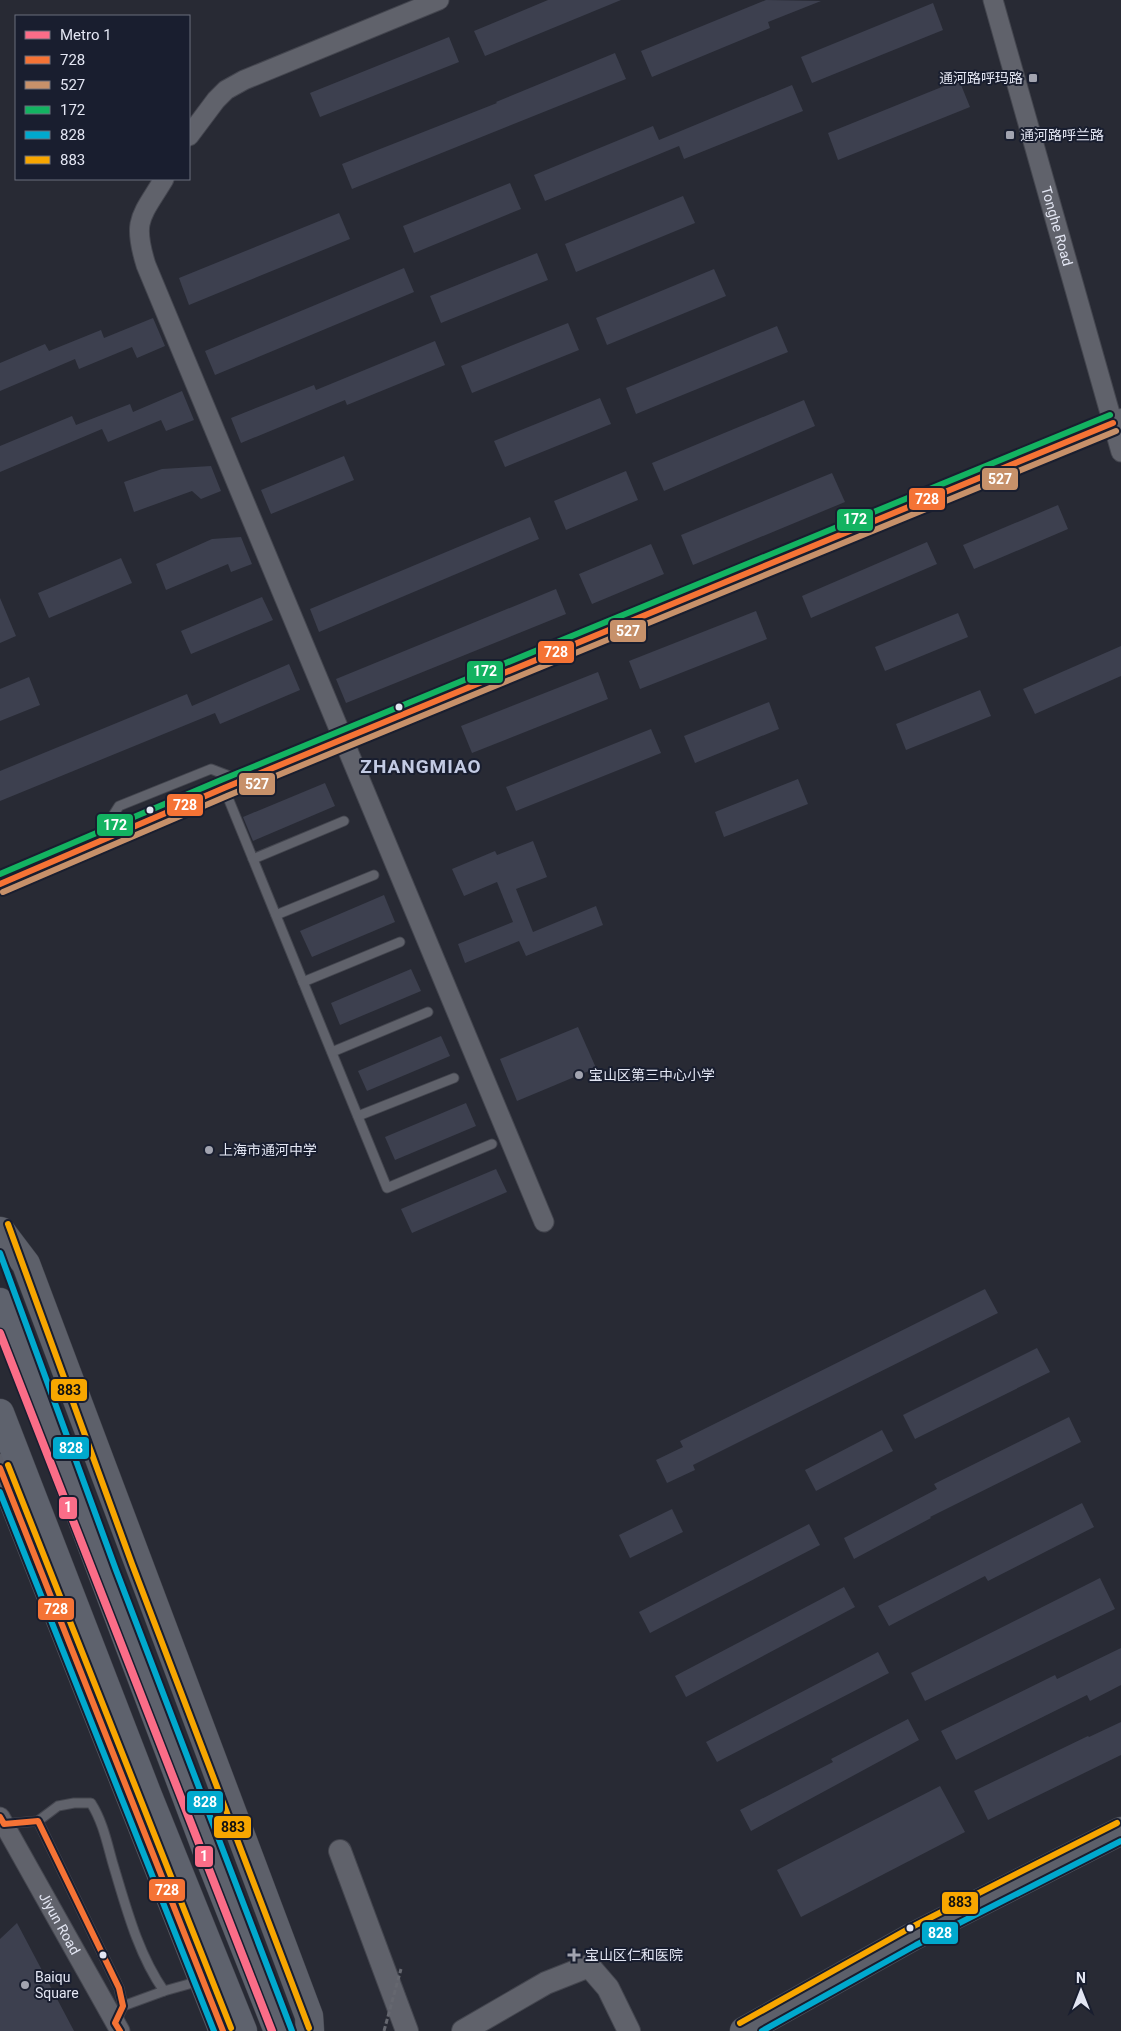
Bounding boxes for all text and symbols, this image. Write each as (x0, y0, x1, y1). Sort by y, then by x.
legend (15, 15, 190, 180)
text: Metro 1 (60, 26, 112, 44)
text: 728 (60, 51, 85, 69)
place label: 通河路呼玛路 (939, 70, 1023, 86)
marker: 通河路呼玛路 (1027, 72, 1039, 84)
text: 527 (60, 76, 85, 94)
text: 172 (60, 101, 85, 119)
text: 828 (60, 126, 85, 144)
place label: 通河路呼兰路 (1020, 127, 1104, 143)
marker: 通河路呼兰路 (1004, 129, 1016, 141)
text: 883 (60, 151, 85, 169)
street label: Tonghe Road (1038, 184, 1076, 268)
line badge: 527 (981, 467, 1019, 491)
text: 527 (988, 471, 1012, 487)
line badge: 728 (908, 487, 946, 511)
text: 728 (915, 491, 939, 507)
line badge: 172 (836, 508, 874, 532)
text: 172 (843, 511, 867, 527)
line badge: 527 (609, 619, 647, 643)
text: 527 (616, 623, 640, 639)
line badge: 728 (537, 640, 575, 664)
text: 728 (544, 644, 568, 660)
line badge: 172 (466, 660, 504, 684)
text: 172 (473, 663, 497, 679)
unlabelled marker (394, 702, 404, 712)
district label: ZHANGMIAO (360, 755, 482, 778)
line badge: 527 (238, 772, 276, 796)
text: 527 (245, 776, 269, 792)
line badge: 728 (166, 793, 204, 817)
text: 728 (173, 797, 197, 813)
unlabelled marker (145, 805, 155, 815)
line badge: 172 (96, 813, 134, 837)
text: 172 (103, 817, 127, 833)
place label: 宝山区第三中心小学 (589, 1067, 715, 1083)
marker: 宝山区第三中心小学 (573, 1069, 585, 1081)
place label: 上海市通河中学 (219, 1142, 317, 1158)
marker: 上海市通河中学 (203, 1144, 215, 1156)
line badge: 883 (50, 1378, 88, 1402)
text: 883 (57, 1382, 81, 1398)
line badge: 828 (52, 1436, 90, 1460)
text: 828 (59, 1440, 83, 1456)
line badge: 1 (58, 1496, 78, 1520)
text: 1 (64, 1499, 72, 1515)
line badge: 728 (37, 1597, 75, 1621)
text: 728 (44, 1601, 68, 1617)
line badge: 828 (186, 1790, 224, 1814)
text: 828 (193, 1794, 217, 1810)
line badge: 883 (213, 1815, 252, 1839)
text: 883 (221, 1819, 245, 1835)
line badge: 1 (194, 1845, 214, 1868)
text: 1 (200, 1848, 208, 1864)
line badge: 728 (148, 1878, 186, 1902)
text: 728 (155, 1882, 179, 1898)
street label: Jiyun Road (36, 1889, 83, 1957)
line badge: 883 (941, 1891, 979, 1915)
text: 883 (948, 1894, 972, 1910)
line badge: 828 (921, 1921, 959, 1945)
unlabelled marker (905, 1923, 915, 1933)
text: 828 (928, 1925, 952, 1941)
place label: 宝山区仁和医院 (585, 1947, 683, 1963)
marker: 宝山区仁和医院 (567, 1948, 581, 1962)
unlabelled marker (98, 1950, 108, 1960)
north arrow (1056, 1966, 1106, 2016)
place label: Baiqu Square (35, 1969, 79, 2001)
text: N (1076, 1970, 1086, 1986)
marker: Baiqu Square (19, 1979, 31, 1991)

